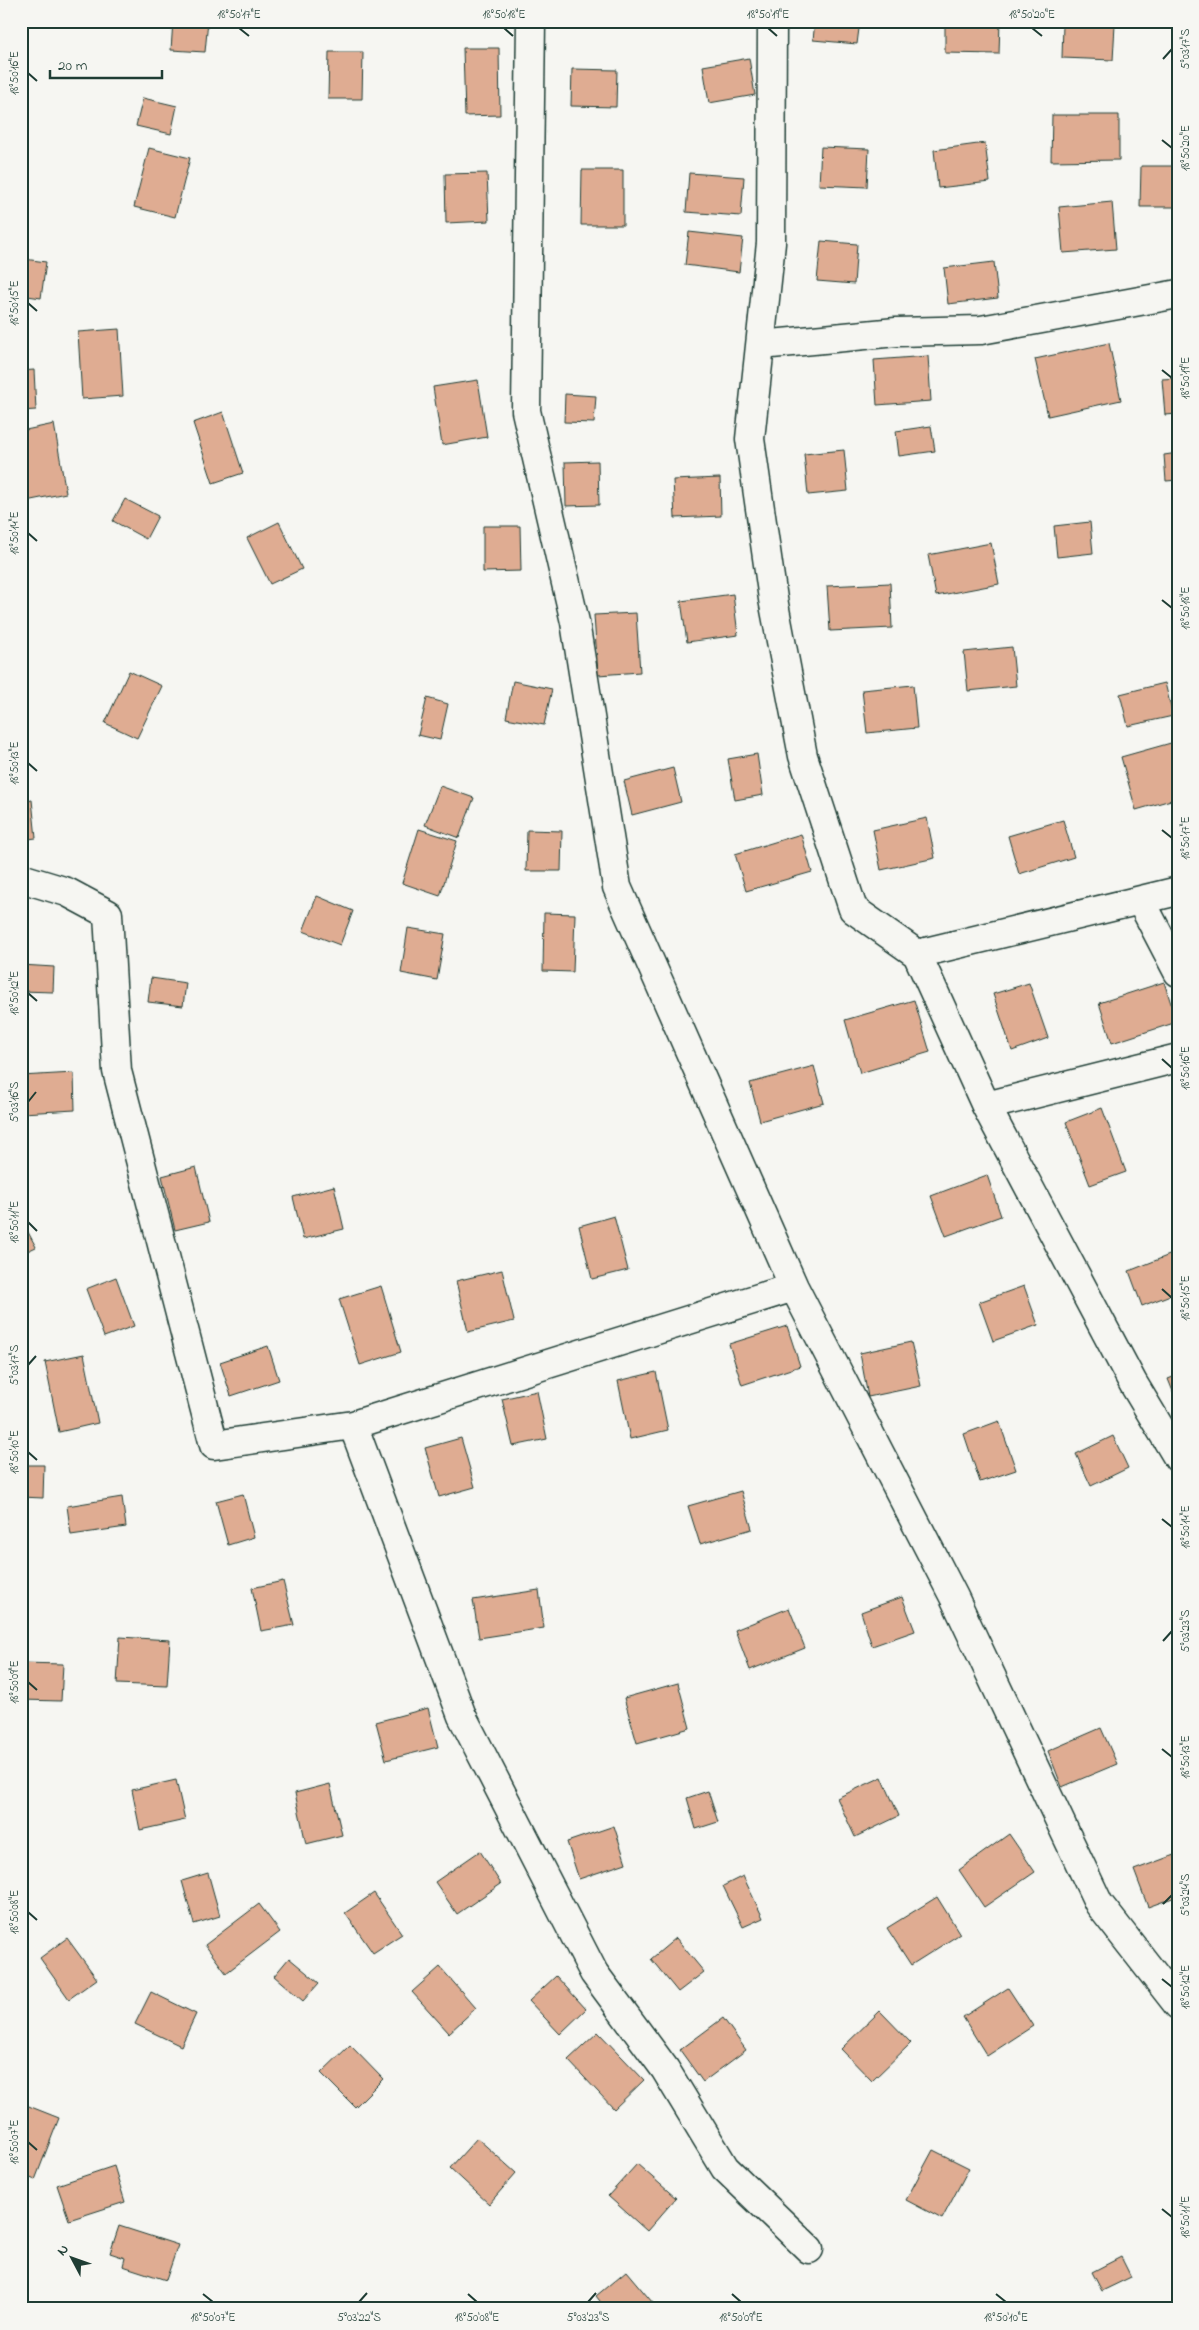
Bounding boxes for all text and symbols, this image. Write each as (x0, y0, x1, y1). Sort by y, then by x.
text: 18°50'17"E (217, 6, 261, 24)
text: 18°50'18"E (482, 6, 526, 24)
text: 18°50'19"E (747, 6, 789, 24)
text: 18°50'20"E (1009, 6, 1055, 24)
text: 5°03'17"S (1177, 28, 1195, 69)
scale bar (50, 48, 162, 80)
text: 18°50'16"E (6, 51, 24, 95)
text: 20 m (58, 55, 88, 77)
text: 18°50'20"E (1177, 125, 1195, 171)
text: 18°50'15"E (6, 280, 24, 326)
text: 18°50'19"E (1177, 357, 1195, 399)
text: 18°50'14"E (6, 511, 24, 555)
text: 18°50'18"E (1177, 586, 1195, 630)
text: 18°50'13"E (6, 741, 24, 785)
text: 18°50'17"E (1177, 816, 1195, 860)
text: 18°50'12"E (6, 971, 24, 1015)
text: 18°50'16"E (1177, 1046, 1195, 1090)
text: 5°03'16"S (6, 1081, 24, 1123)
text: 18°50'11"E (6, 1201, 24, 1243)
text: 18°50'15"E (1177, 1275, 1195, 1321)
text: 5°03'17"S (6, 1344, 24, 1385)
text: 18°50'10"E (6, 1430, 24, 1474)
text: 18°50'14"E (1177, 1505, 1195, 1549)
text: 5°03'23"S (1177, 1609, 1195, 1652)
text: 18°50'09"E (6, 1660, 24, 1704)
text: 18°50'13"E (1177, 1735, 1195, 1779)
text: 5°03'24"S (1177, 1873, 1195, 1916)
text: 18°50'08"E (6, 1890, 24, 1934)
text: 18°50'12"E (1177, 1965, 1195, 2009)
text: 18°50'07"E (6, 2119, 24, 2165)
text: 18°50'11"E (1177, 2196, 1195, 2238)
north arrow (48, 2232, 98, 2282)
text: N (52, 2240, 74, 2261)
text: 18°50'07"E (190, 2309, 236, 2327)
text: 5°03'22"S (337, 2309, 381, 2327)
text: 18°50'08"E (455, 2309, 499, 2327)
text: 5°03'23"S (567, 2309, 610, 2327)
text: 18°50'09"E (719, 2309, 763, 2327)
text: 18°50'10"E (984, 2309, 1028, 2327)

